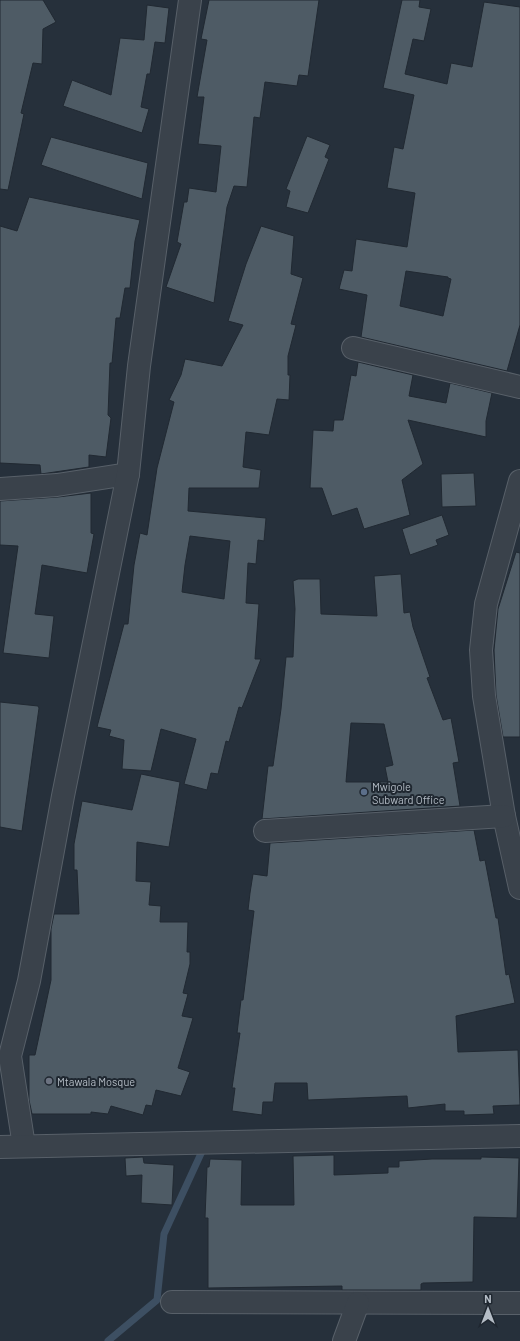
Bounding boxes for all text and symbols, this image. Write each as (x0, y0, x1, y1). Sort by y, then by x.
place label: Mwigole Subward Office (372, 780, 445, 806)
marker: Mwigole Subward Office (359, 787, 369, 797)
place label: Mtawala Mosque (57, 1075, 135, 1088)
marker: Mtawala Mosque (44, 1076, 54, 1086)
north arrow (468, 1289, 508, 1329)
text: N (484, 1292, 492, 1305)

